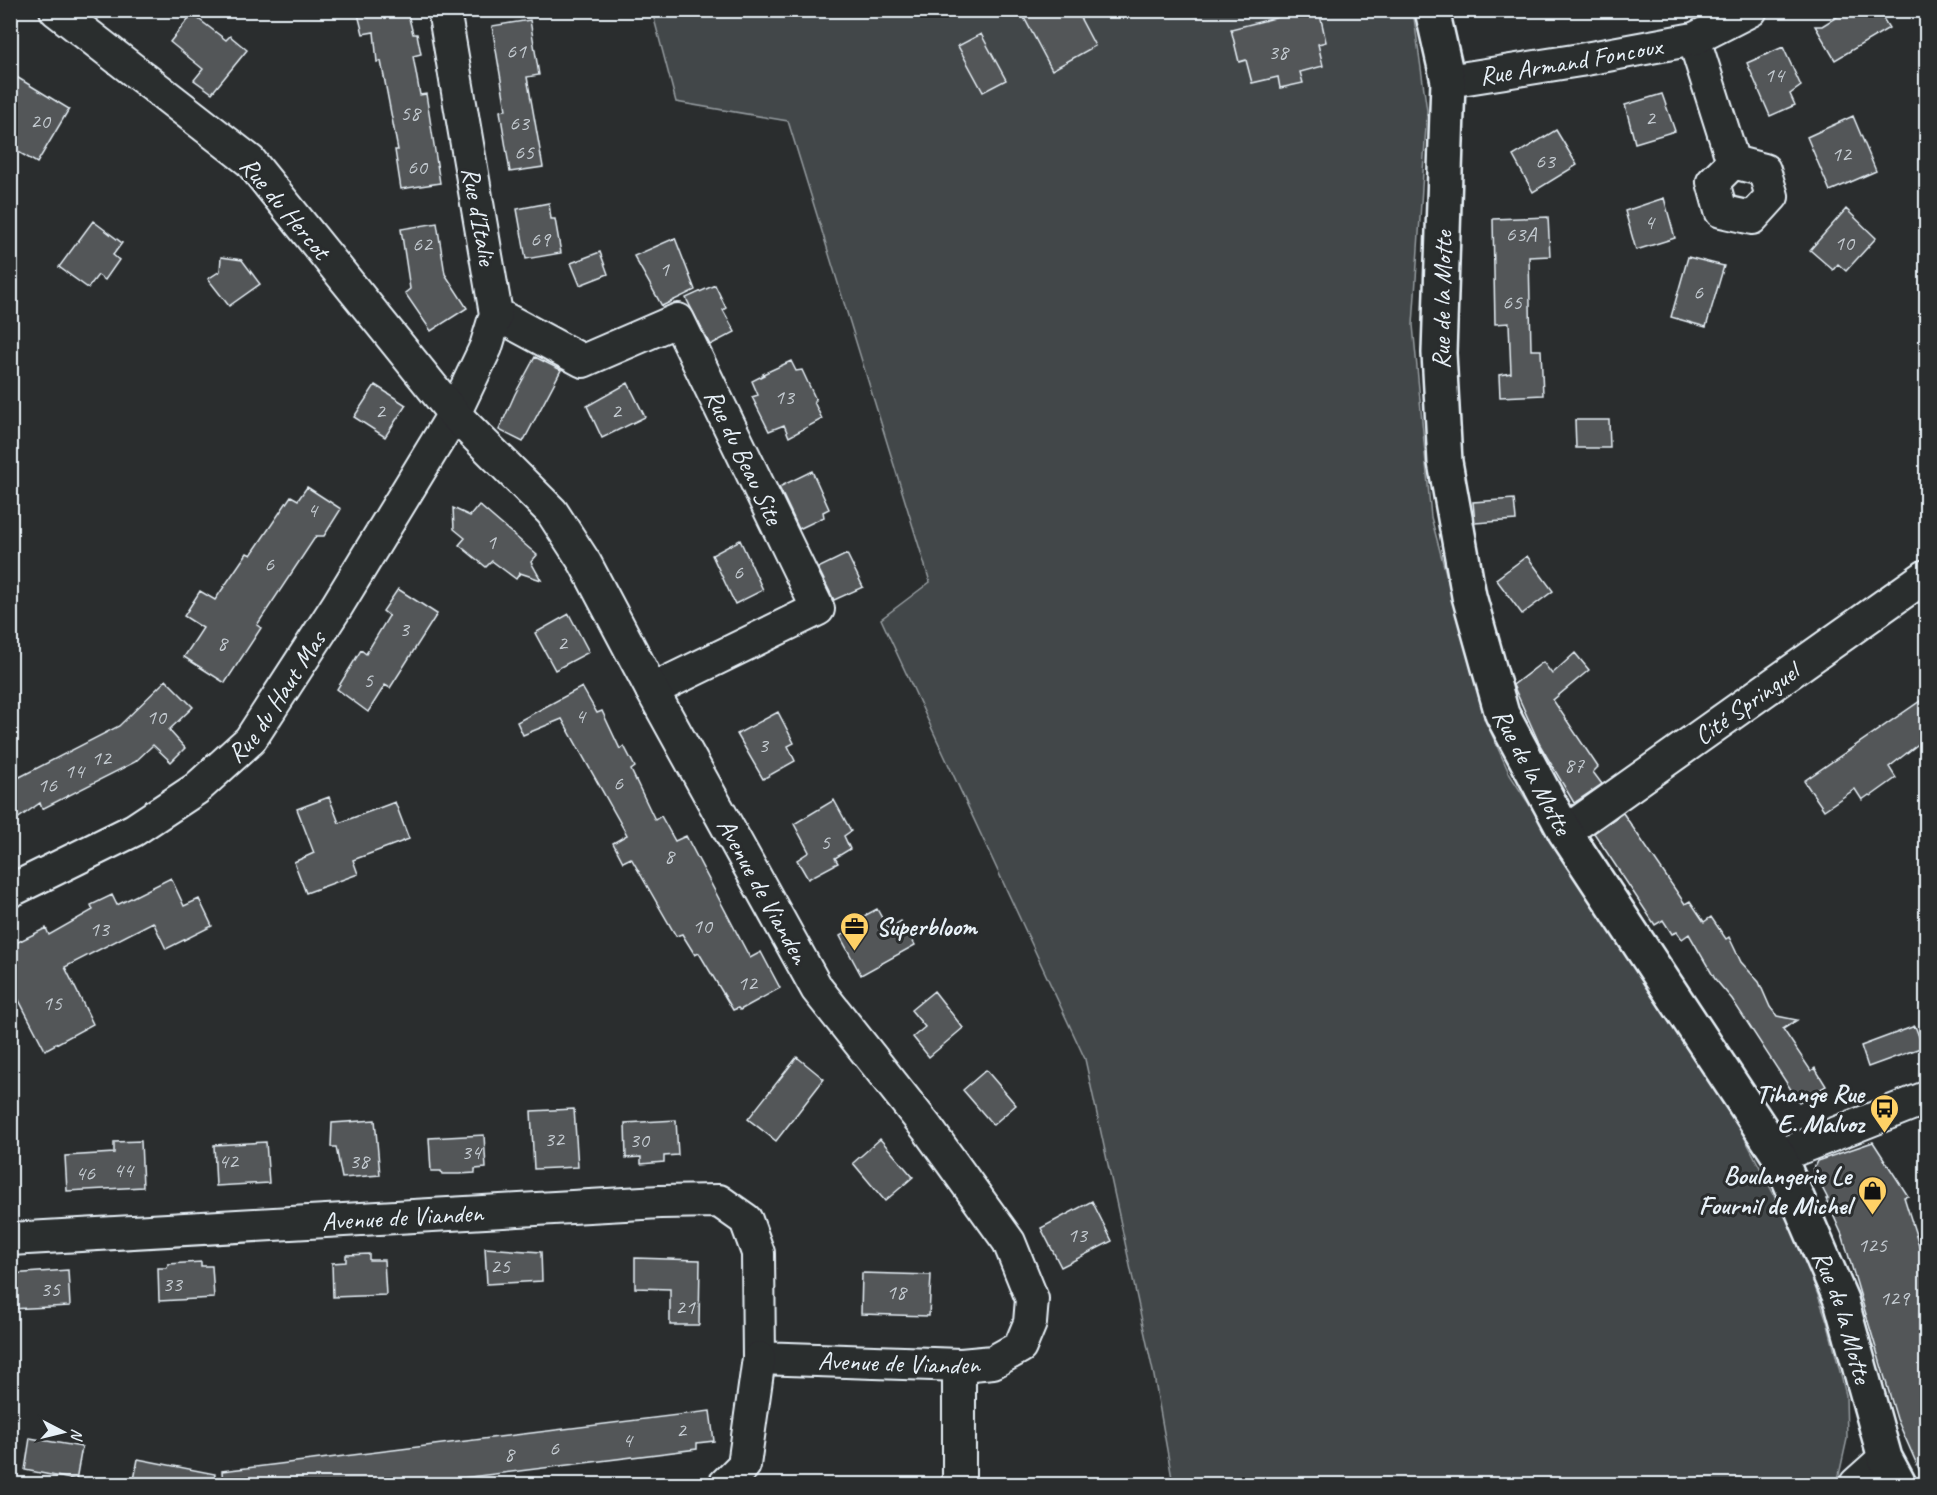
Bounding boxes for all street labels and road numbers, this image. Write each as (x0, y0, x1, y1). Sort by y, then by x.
street label: Rue Armand Foncoux (1477, 28, 1666, 92)
street label: Rue du Hercot (233, 150, 339, 268)
street label: Rue d'Italie (454, 164, 504, 269)
street label: Rue de la Motte (1424, 229, 1460, 369)
street label: Rue du Beau Site (697, 383, 792, 531)
street label: Rue du Haut Mas (220, 623, 334, 769)
street label: Cité Springuel (1687, 653, 1809, 752)
street label: Rue de la Motte (1486, 703, 1581, 842)
street label: Avenue de Vianden (709, 812, 817, 971)
street label: Avenue de Vianden (321, 1196, 485, 1238)
street label: Rue de la Motte (1805, 1245, 1880, 1388)
street label: Avenue de Vianden (817, 1344, 982, 1382)

